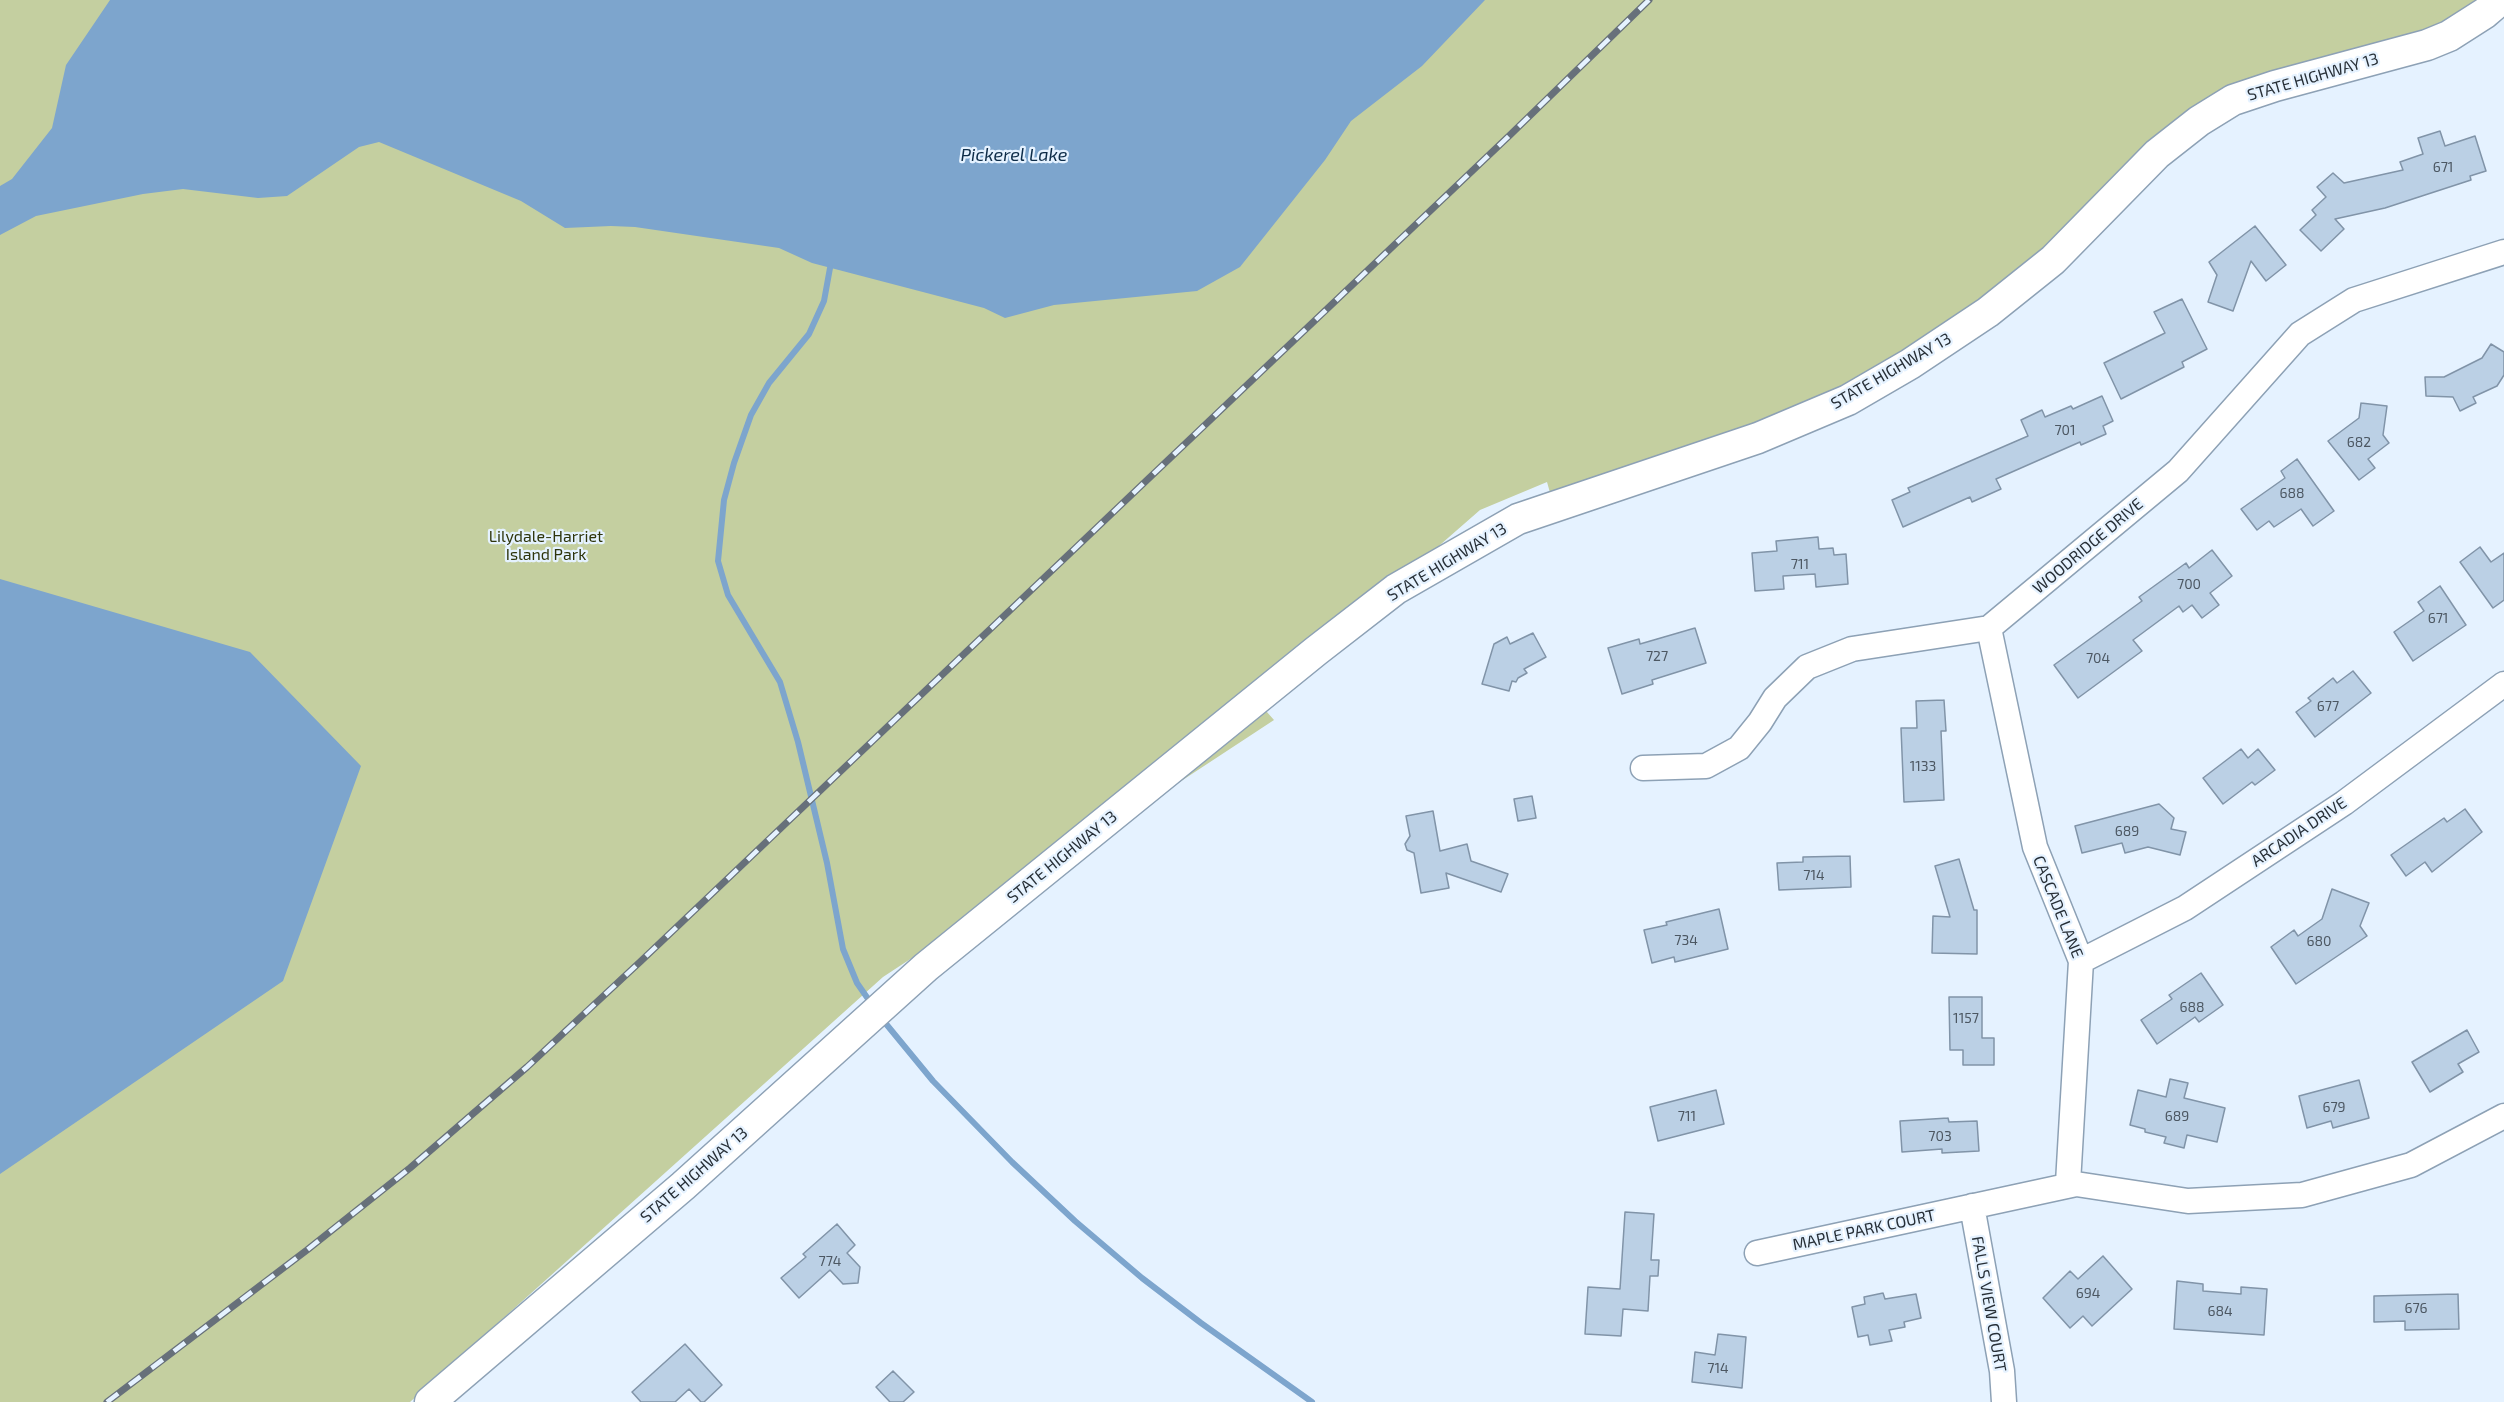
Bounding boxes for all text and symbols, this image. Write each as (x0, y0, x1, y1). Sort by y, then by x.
street label: STATE HIGHWAY 13 (2245, 49, 2381, 105)
water label: Pickerel Lake (961, 144, 1067, 166)
house number: 671 (2433, 159, 2453, 175)
street label: STATE HIGHWAY 13 (1827, 329, 1955, 413)
house number: 701 (2054, 422, 2076, 438)
house number: 682 (2347, 434, 2371, 450)
house number: 688 (2279, 485, 2305, 501)
street label: WOODRIDGE DRIVE (2029, 494, 2147, 598)
street label: STATE HIGHWAY 13 (1384, 519, 1510, 605)
park label: Lilydale-Harriet Island Park (489, 527, 603, 565)
house number: 711 (1791, 556, 1809, 572)
house number: 700 (2177, 576, 2201, 592)
house number: 671 (2428, 610, 2448, 626)
house number: 727 (1646, 648, 1668, 664)
house number: 704 (2086, 650, 2110, 666)
house number: 677 (2317, 698, 2339, 714)
house number: 1133 (1910, 758, 1936, 774)
street label: ARCADIA DRIVE (2248, 793, 2350, 871)
street label: STATE HIGHWAY 13 (1003, 807, 1121, 907)
house number: 689 (2115, 823, 2139, 839)
street label: CASCADE LANE (2029, 853, 2087, 961)
house number: 714 (1803, 867, 1825, 883)
house number: 734 (1674, 932, 1698, 948)
house number: 680 (2307, 933, 2331, 949)
house number: 688 (2179, 999, 2205, 1015)
house number: 1157 (1953, 1010, 1979, 1026)
house number: 679 (2322, 1099, 2346, 1115)
house number: 711 (1678, 1108, 1696, 1124)
house number: 689 (2165, 1108, 2189, 1124)
street label: STATE HIGHWAY 13 (637, 1123, 751, 1227)
house number: 703 (1928, 1128, 1952, 1144)
street label: MAPLE PARK COURT (1791, 1206, 1937, 1254)
street label: FALLS VIEW COURT (1968, 1235, 2010, 1373)
house number: 774 (819, 1253, 841, 1269)
house number: 694 (2076, 1285, 2100, 1301)
house number: 676 (2404, 1300, 2428, 1316)
house number: 684 (2207, 1303, 2233, 1319)
house number: 714 (1707, 1360, 1729, 1376)

